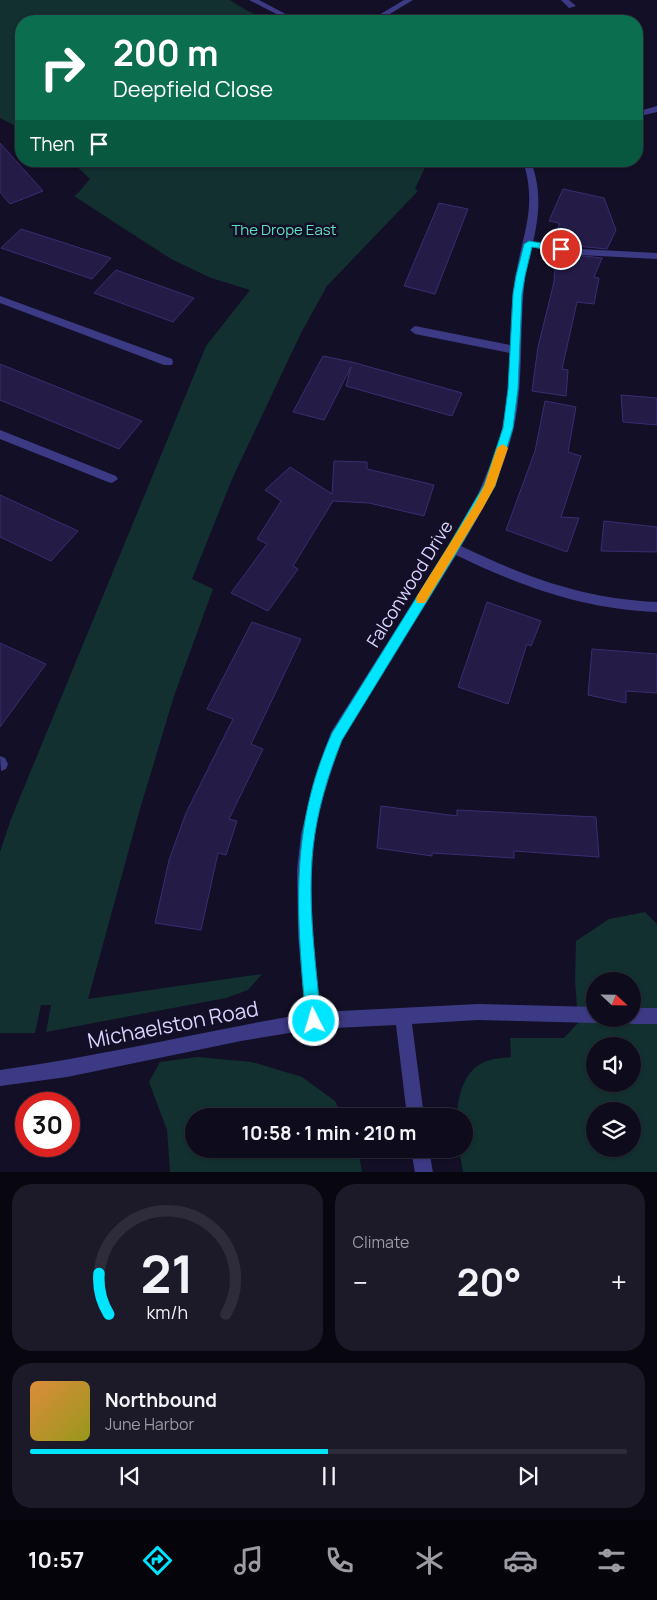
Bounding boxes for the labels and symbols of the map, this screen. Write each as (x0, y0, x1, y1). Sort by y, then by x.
park label: The Drope East (231, 219, 337, 240)
pin (540, 228, 582, 270)
street label: Falconwood Drive (361, 516, 458, 651)
north arrow (586, 972, 641, 1028)
street label: Michaelston Road (85, 994, 261, 1054)
position arrow (287, 994, 339, 1046)
speed limit sign: 30 (15, 1092, 80, 1157)

